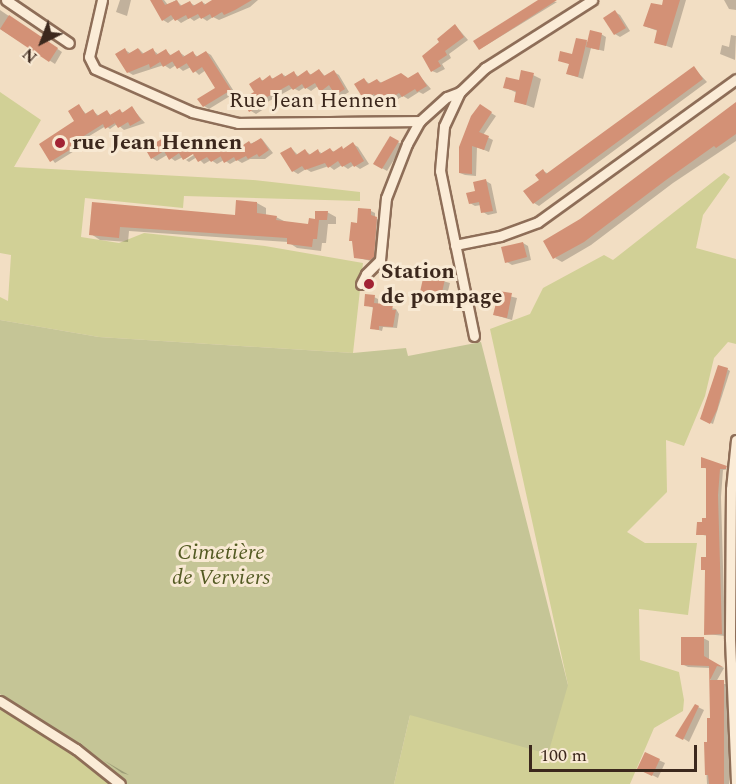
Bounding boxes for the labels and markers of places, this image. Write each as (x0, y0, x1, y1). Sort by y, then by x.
place label: rue Jean Hennen (72, 130, 242, 156)
marker: rue Jean Hennen (53, 136, 67, 150)
place label: Station de pompage (381, 258, 502, 310)
marker: Station de pompage (362, 277, 376, 291)

